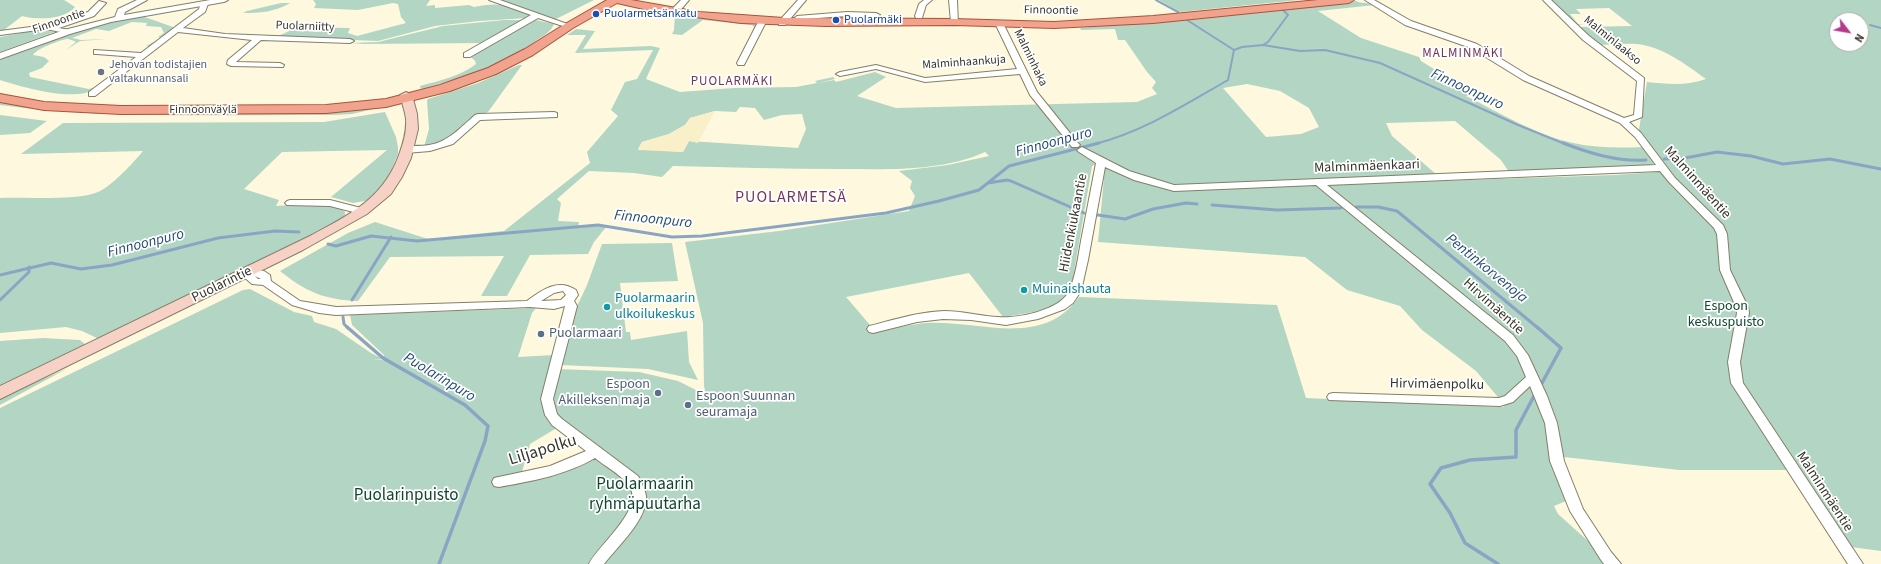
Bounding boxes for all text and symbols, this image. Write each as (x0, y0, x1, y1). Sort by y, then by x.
street label: Finnoontie (1024, 3, 1078, 19)
street label: Finnoontie (31, 6, 87, 38)
place label: Puolarmetsänkatu (604, 7, 697, 21)
marker: Puolarmetsänkatu (591, 9, 601, 19)
north arrow (1829, 12, 1869, 52)
place label: Puolarmäki (844, 13, 902, 27)
street label: Malminlaakso (1580, 13, 1644, 69)
marker: Puolarmäki (831, 15, 841, 25)
street label: Puolarniitty (275, 19, 335, 35)
street label: Malminhaka (1010, 27, 1050, 89)
text: N (1851, 31, 1867, 45)
district label: MALMINMÄKI (1422, 46, 1504, 62)
street label: Malminhaankuja (922, 53, 1006, 73)
place label: Jehovan todistajien valtakunnansali (109, 58, 207, 86)
water label: Finnoonpuro (1428, 65, 1506, 115)
marker: Jehovan todistajien valtakunnansali (96, 67, 106, 77)
district label: PUOLARMÄKI (691, 74, 773, 90)
street label: Finnoonväylä (169, 103, 237, 117)
water label: Finnoonpuro (1014, 124, 1094, 162)
street label: Malminmäentie (1660, 143, 1734, 223)
street label: Malminmäenkaari (1314, 157, 1420, 177)
street label: Hiidenkiukaantie (1056, 172, 1092, 274)
district label: PUOLARMETSÄ (735, 188, 847, 208)
water label: Finnoonpuro (613, 207, 693, 233)
water label: Finnoonpuro (106, 226, 186, 262)
water label: Pentinkorvenoja (1441, 230, 1531, 308)
street label: Puolarintie (189, 263, 255, 307)
street label: Hirvimäentie (1459, 275, 1527, 339)
place label: Muinaishauta (1032, 282, 1111, 298)
marker: Muinaishauta (1019, 285, 1029, 295)
place label: Puolarmaarin ulkoilukeskus (615, 291, 695, 324)
park label: Espoon keskuspuisto (1688, 299, 1764, 332)
marker: Puolarmaarin ulkoilukeskus (602, 302, 612, 312)
place label: Puolarmaari (549, 326, 622, 342)
marker: Puolarmaari (536, 329, 546, 339)
water label: Puolarinpuro (400, 350, 478, 406)
street label: Hirvimäenpolku (1390, 376, 1484, 394)
place label: Espoon Akilleksen maja (559, 377, 650, 410)
marker: Espoon Akilleksen maja (653, 388, 663, 398)
place label: Espoon Suunnan seuramaja (696, 389, 795, 422)
marker: Espoon Suunnan seuramaja (683, 400, 693, 410)
street label: Liljapolku (506, 431, 580, 471)
street label: Malminmäentie (1792, 449, 1856, 535)
park label: Puolarmaarin ryhmäpuutarha (589, 475, 701, 515)
park label: Puolarinpuisto (354, 486, 458, 506)

